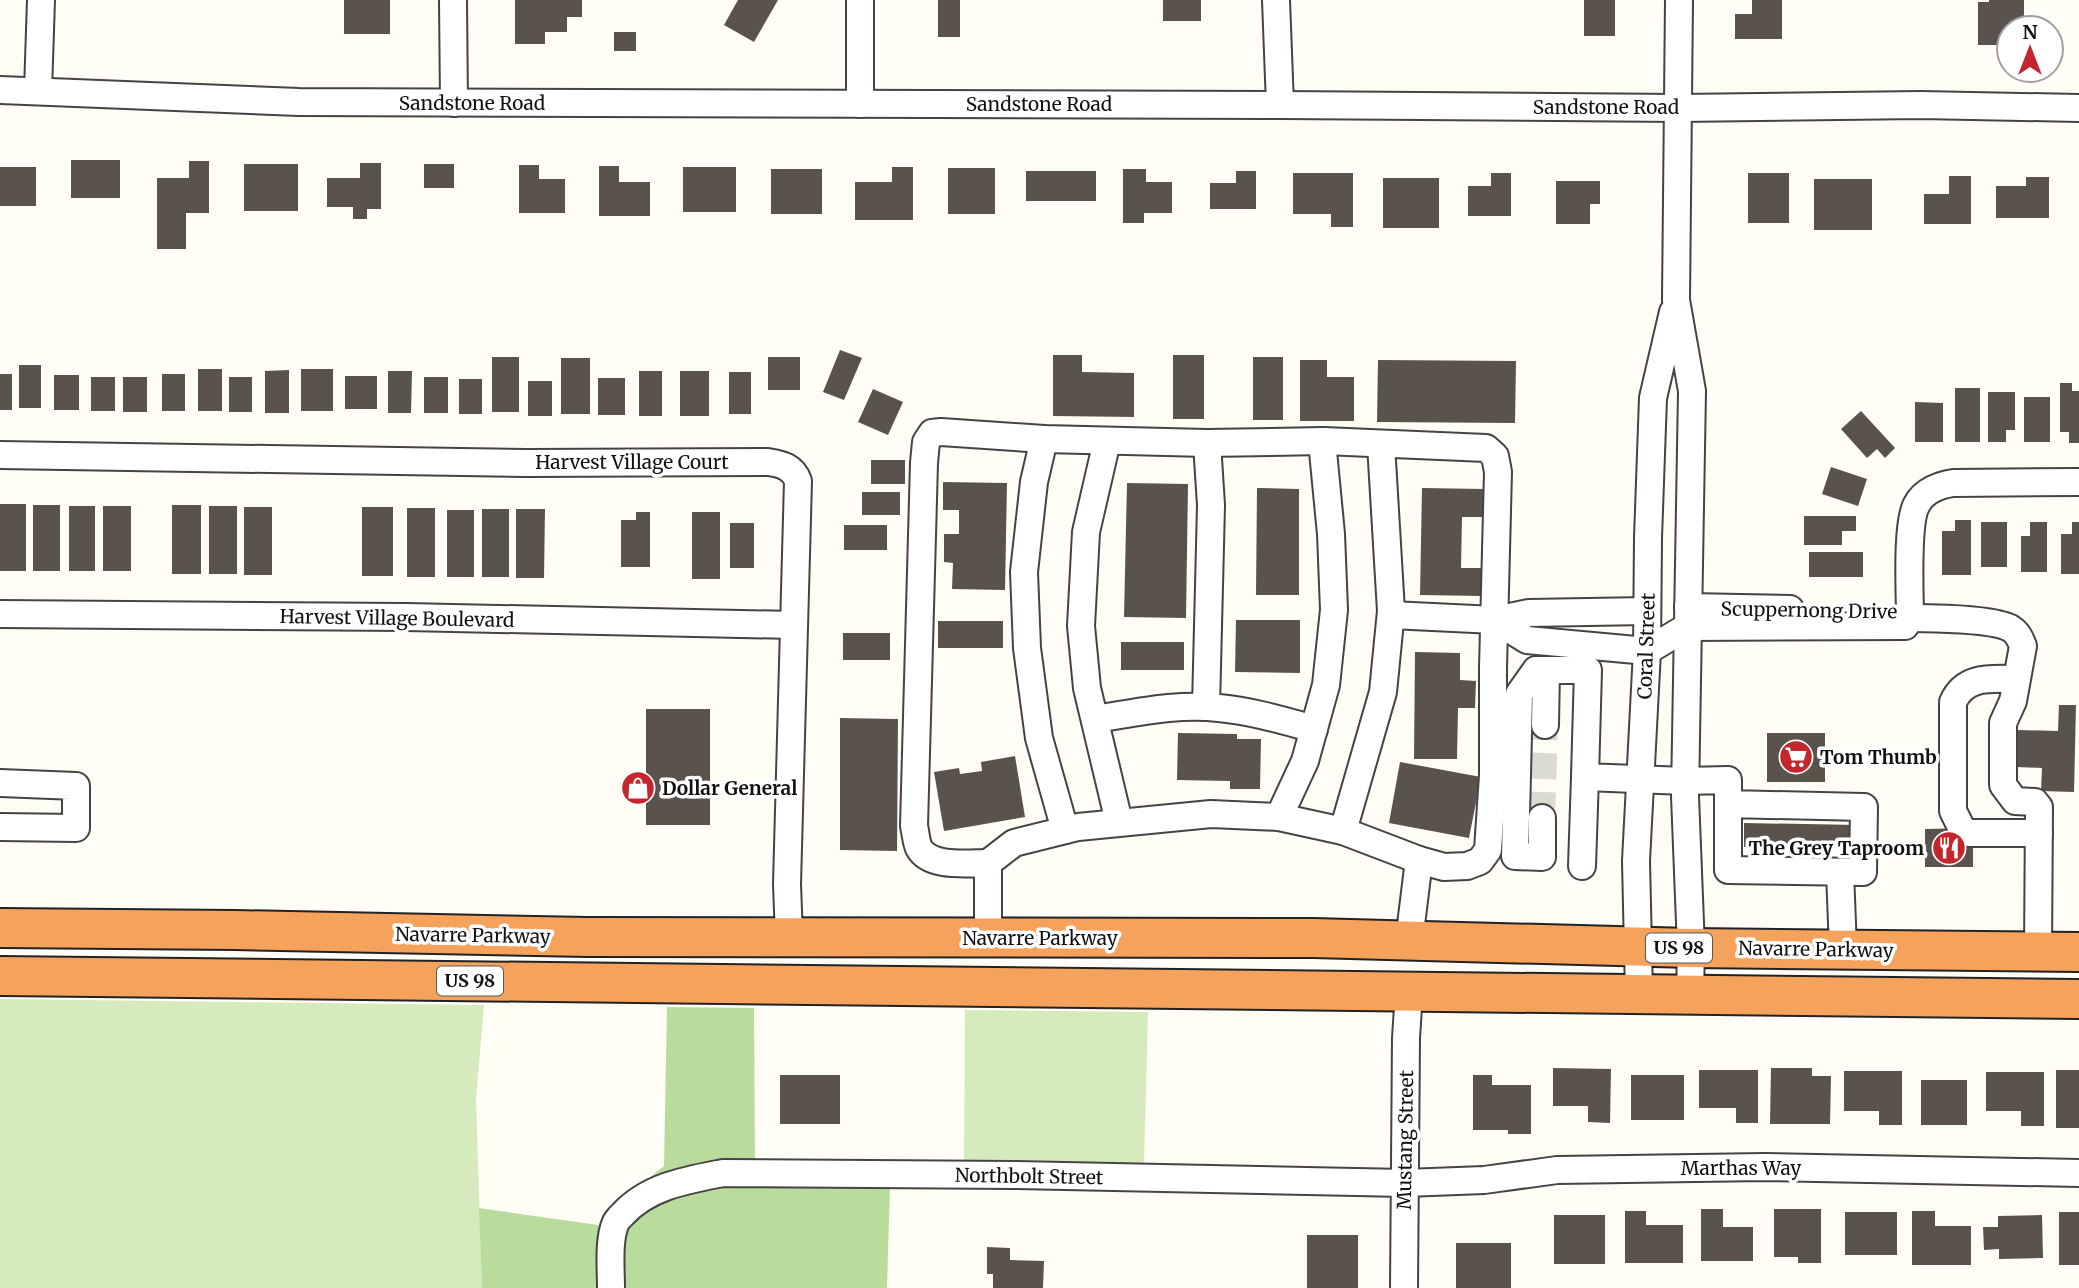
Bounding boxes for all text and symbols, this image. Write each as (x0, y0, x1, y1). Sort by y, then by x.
north arrow (1995, 14, 2065, 84)
text: N (2022, 20, 2038, 44)
street label: Sandstone Road (399, 91, 545, 115)
street label: Sandstone Road (966, 92, 1112, 116)
street label: Sandstone Road (1533, 95, 1679, 119)
street label: Harvest Village Court (535, 450, 729, 474)
street label: Coral Street (1632, 592, 1660, 700)
street label: Scuppernong Drive (1720, 596, 1898, 624)
street label: Harvest Village Boulevard (279, 604, 515, 632)
supermarket icon: Tom Thumb (1777, 738, 1815, 776)
place label: Tom Thumb (1820, 745, 1937, 769)
shop icon: Dollar General (619, 769, 657, 807)
place label: Dollar General (662, 776, 797, 800)
restaurant icon: The Grey Taproom (1930, 829, 1968, 867)
place label: The Grey Taproom (1748, 836, 1924, 860)
street label: Navarre Parkway (395, 922, 551, 948)
street label: Navarre Parkway (962, 926, 1118, 950)
road number: US 98 (1646, 933, 1712, 962)
street label: Navarre Parkway (1738, 936, 1894, 962)
road number: US 98 (437, 966, 503, 996)
street label: Mustang Street (1392, 1069, 1418, 1210)
street label: Marthas Way (1681, 1156, 1801, 1180)
street label: Northbolt Street (955, 1163, 1104, 1189)

